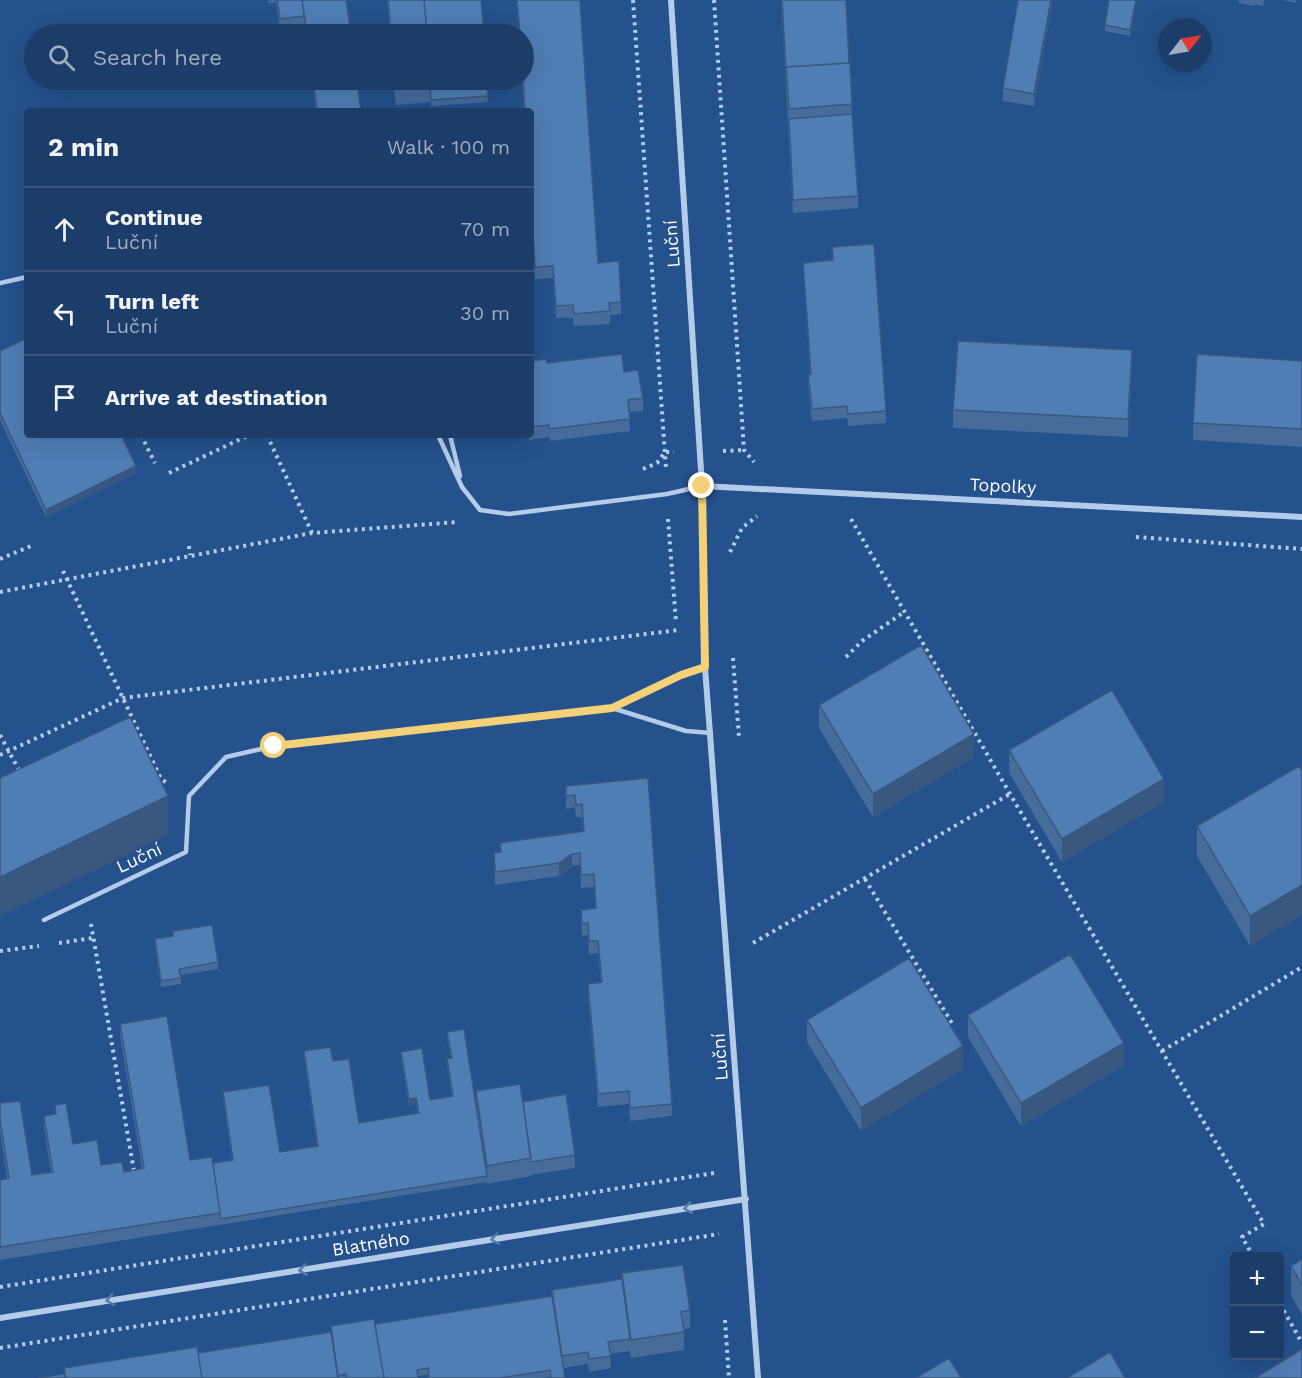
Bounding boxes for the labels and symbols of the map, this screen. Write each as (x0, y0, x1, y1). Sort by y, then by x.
north arrow (1158, 18, 1212, 72)
street label: Luční (659, 219, 684, 269)
route end (688, 472, 714, 498)
street label: Topolky (969, 473, 1038, 498)
route start (260, 732, 286, 758)
street label: Luční (113, 838, 165, 877)
street label: Luční (707, 1032, 732, 1082)
one-way arrow (683, 1202, 693, 1214)
street label: Blatného (331, 1227, 411, 1260)
one-way arrow (491, 1232, 501, 1245)
one-way arrow (298, 1263, 308, 1275)
one-way arrow (106, 1294, 115, 1306)

